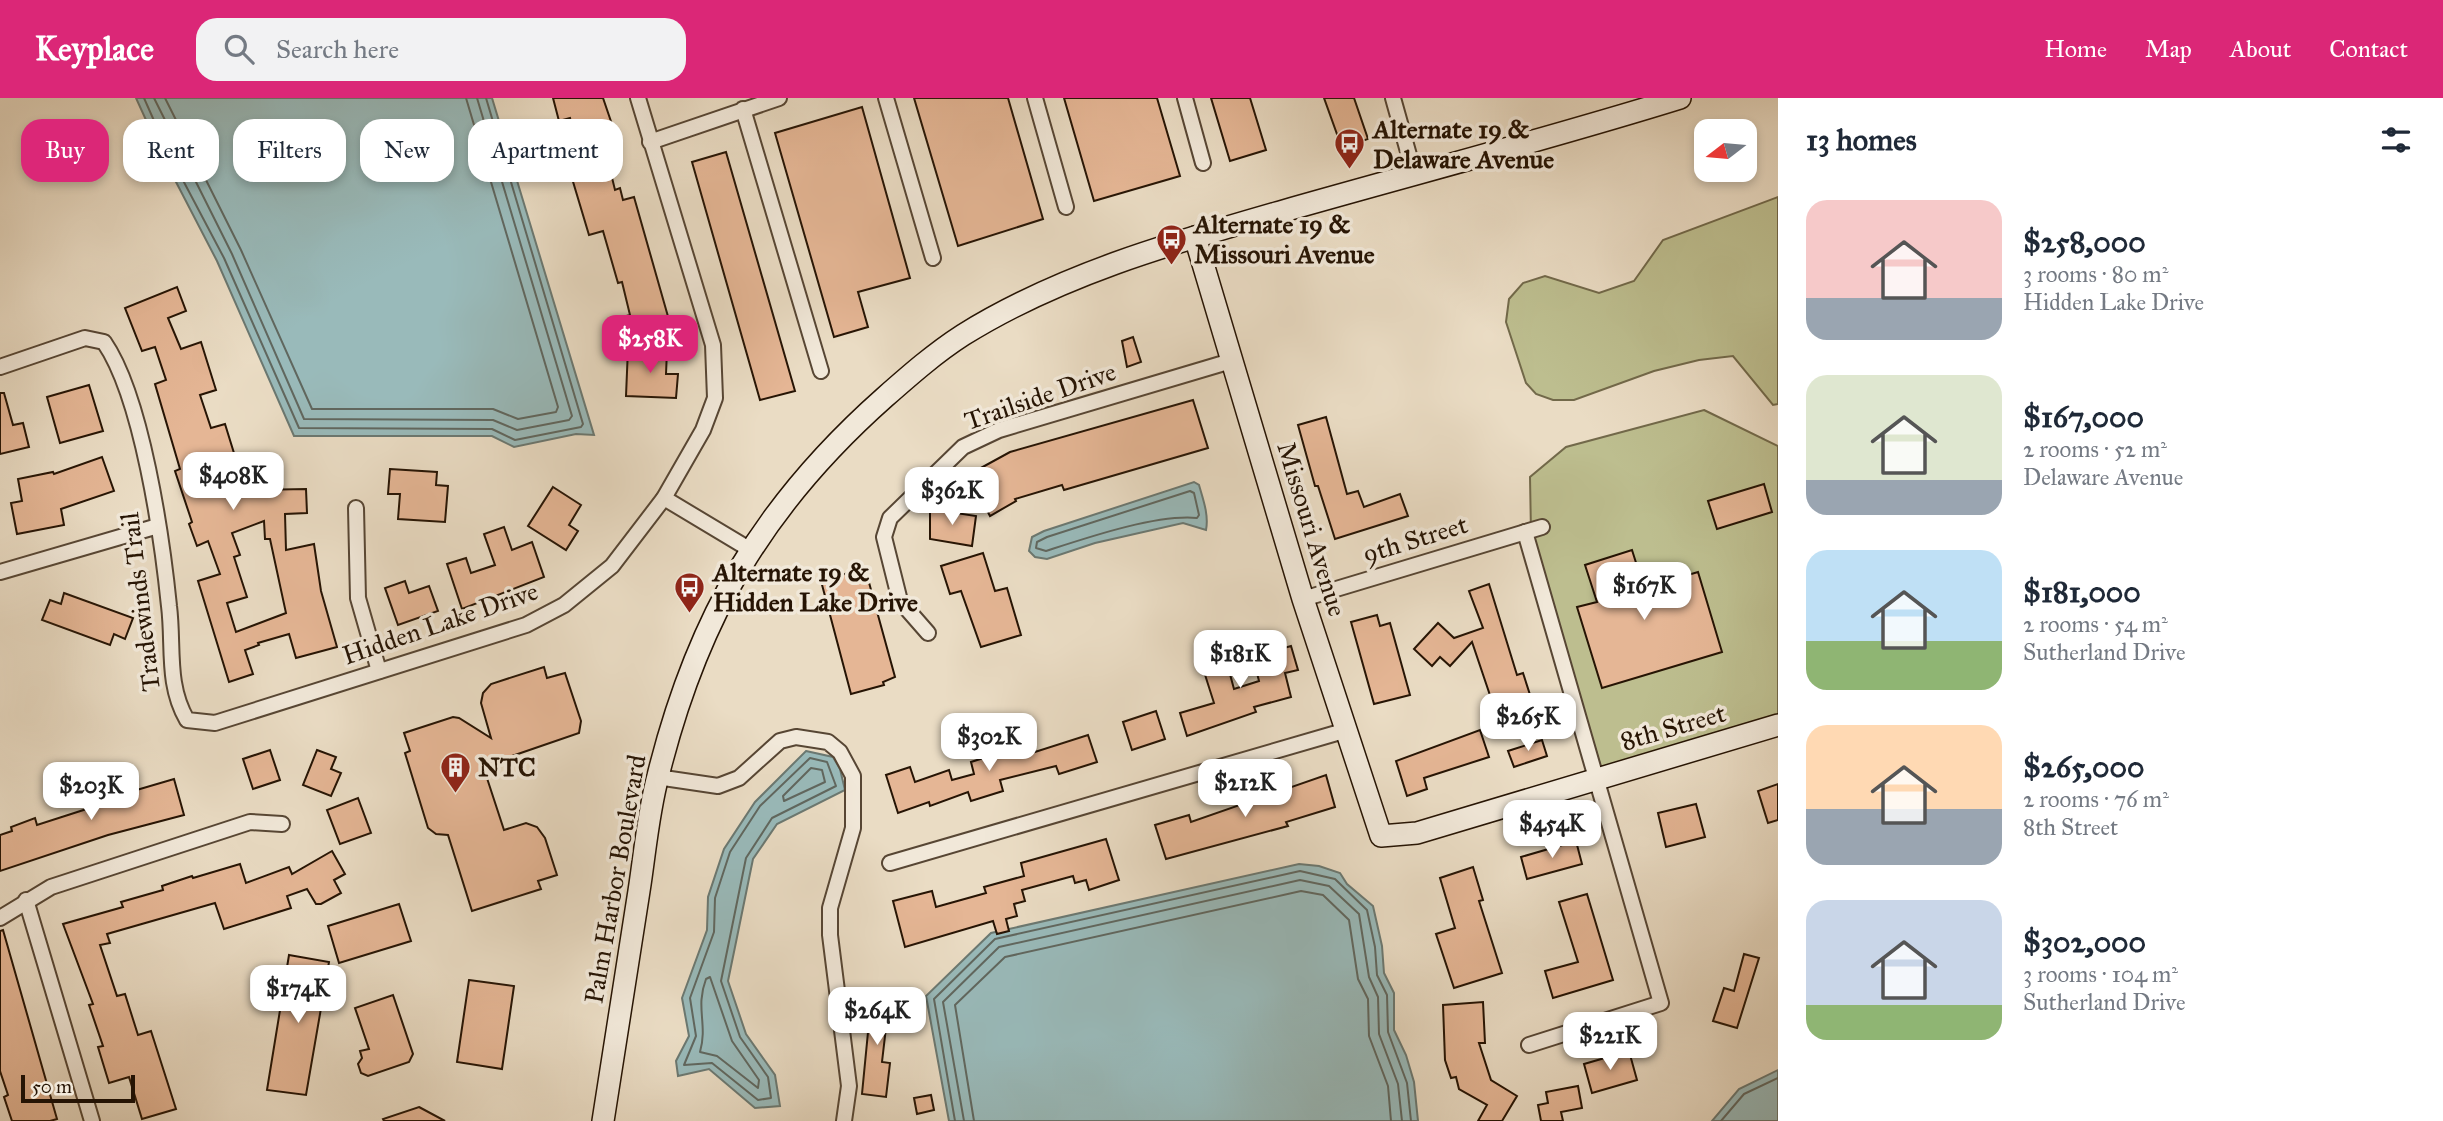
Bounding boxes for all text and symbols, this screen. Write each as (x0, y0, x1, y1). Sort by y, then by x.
search box (196, 18, 686, 81)
text: Keyplace (35, 29, 154, 69)
icon: search (220, 30, 258, 68)
text: Search here (276, 33, 399, 65)
text: Home (2044, 34, 2107, 64)
text: Map (2145, 34, 2192, 64)
text: About (2230, 34, 2291, 64)
text: Contact (2329, 34, 2408, 64)
place label: Alternate 19 & Delaware Avenue (1371, 113, 1554, 175)
chip: Buy (21, 119, 109, 182)
chip: Rent (123, 119, 219, 182)
chip: Filters (233, 119, 346, 182)
chip: New (360, 119, 454, 182)
chip: Apartment (468, 119, 623, 182)
north arrow (1694, 119, 1757, 182)
map controls (1694, 119, 1757, 182)
icon: filters (2377, 121, 2415, 159)
text: 13 homes (1806, 122, 1917, 158)
bus stop icon: Alternate 19 & Delaware Avenue (1333, 127, 1367, 171)
place label: Alternate 19 & Missouri Avenue (1192, 208, 1375, 270)
bus stop icon: Alternate 19 & Missouri Avenue (1154, 222, 1188, 266)
text: $258,000 (2023, 224, 2146, 260)
icon: home (1862, 228, 1946, 312)
text: 3 rooms · 80 m² (2023, 260, 2168, 288)
text: Hidden Lake Drive (2023, 288, 2204, 316)
pin: $258K (601, 316, 699, 375)
text: $258K (618, 324, 682, 352)
street label: Trailside Drive (960, 355, 1120, 437)
text: $167,000 (2023, 399, 2144, 435)
icon: home (1862, 403, 1946, 487)
text: 2 rooms · 52 m² (2023, 435, 2167, 463)
street label: Missouri Avenue (1270, 438, 1354, 620)
pin: $408K (184, 452, 282, 512)
text: $408K (199, 461, 267, 489)
text: Delaware Avenue (2023, 463, 2183, 491)
pin: $362K (903, 468, 1001, 527)
text: $362K (921, 476, 983, 504)
street label: 9th Street (1359, 508, 1471, 570)
street label: Tradewinds Trail (113, 511, 167, 693)
place label: Alternate 19 & Hidden Lake Drive (711, 556, 918, 618)
pin: $167K (1595, 562, 1693, 622)
bus stop icon: Alternate 19 & Hidden Lake Drive (673, 570, 707, 614)
text: $167K (1612, 571, 1676, 599)
street label: Hidden Lake Drive (338, 574, 542, 671)
text: $181,000 (2023, 574, 2141, 610)
icon: home (1862, 578, 1946, 662)
text: 2 rooms · 54 m² (2023, 610, 2168, 638)
pin: $181K (1191, 630, 1289, 690)
text: Sutherland Drive (2023, 638, 2185, 666)
text: $181K (1210, 639, 1270, 667)
pin: $265K (1479, 694, 1577, 753)
street label: 8th Street (1617, 697, 1729, 757)
text: $265K (1496, 702, 1560, 730)
pin: $302K (940, 714, 1038, 773)
text: $302K (957, 722, 1021, 750)
text: $265,000 (2023, 749, 2144, 785)
building icon: NTC (438, 750, 472, 794)
place label: NTC (478, 751, 536, 783)
street label: Palm Harbor Boulevard (577, 752, 653, 1006)
icon: home (1862, 753, 1946, 837)
pin: $212K (1196, 760, 1294, 819)
pin: $203K (42, 762, 140, 822)
text: $212K (1214, 768, 1276, 796)
text: $203K (59, 771, 123, 799)
text: 2 rooms · 76 m² (2023, 785, 2169, 813)
pin: $454K (1503, 800, 1601, 860)
text: $454K (1519, 809, 1585, 837)
text: 8th Street (2023, 813, 2118, 841)
text: $302,000 (2023, 924, 2146, 960)
icon: home (1862, 928, 1946, 1012)
text: 3 rooms · 104 m² (2023, 960, 2178, 988)
pin: $174K (249, 965, 347, 1025)
text: $174K (266, 974, 330, 1002)
pin: $264K (828, 988, 926, 1047)
text: Sutherland Drive (2023, 988, 2185, 1016)
text: $264K (844, 996, 910, 1024)
pin: $221K (1561, 1012, 1659, 1072)
text: $221K (1579, 1021, 1641, 1049)
scale bar (21, 1072, 135, 1104)
text: 50 m (32, 1075, 72, 1098)

